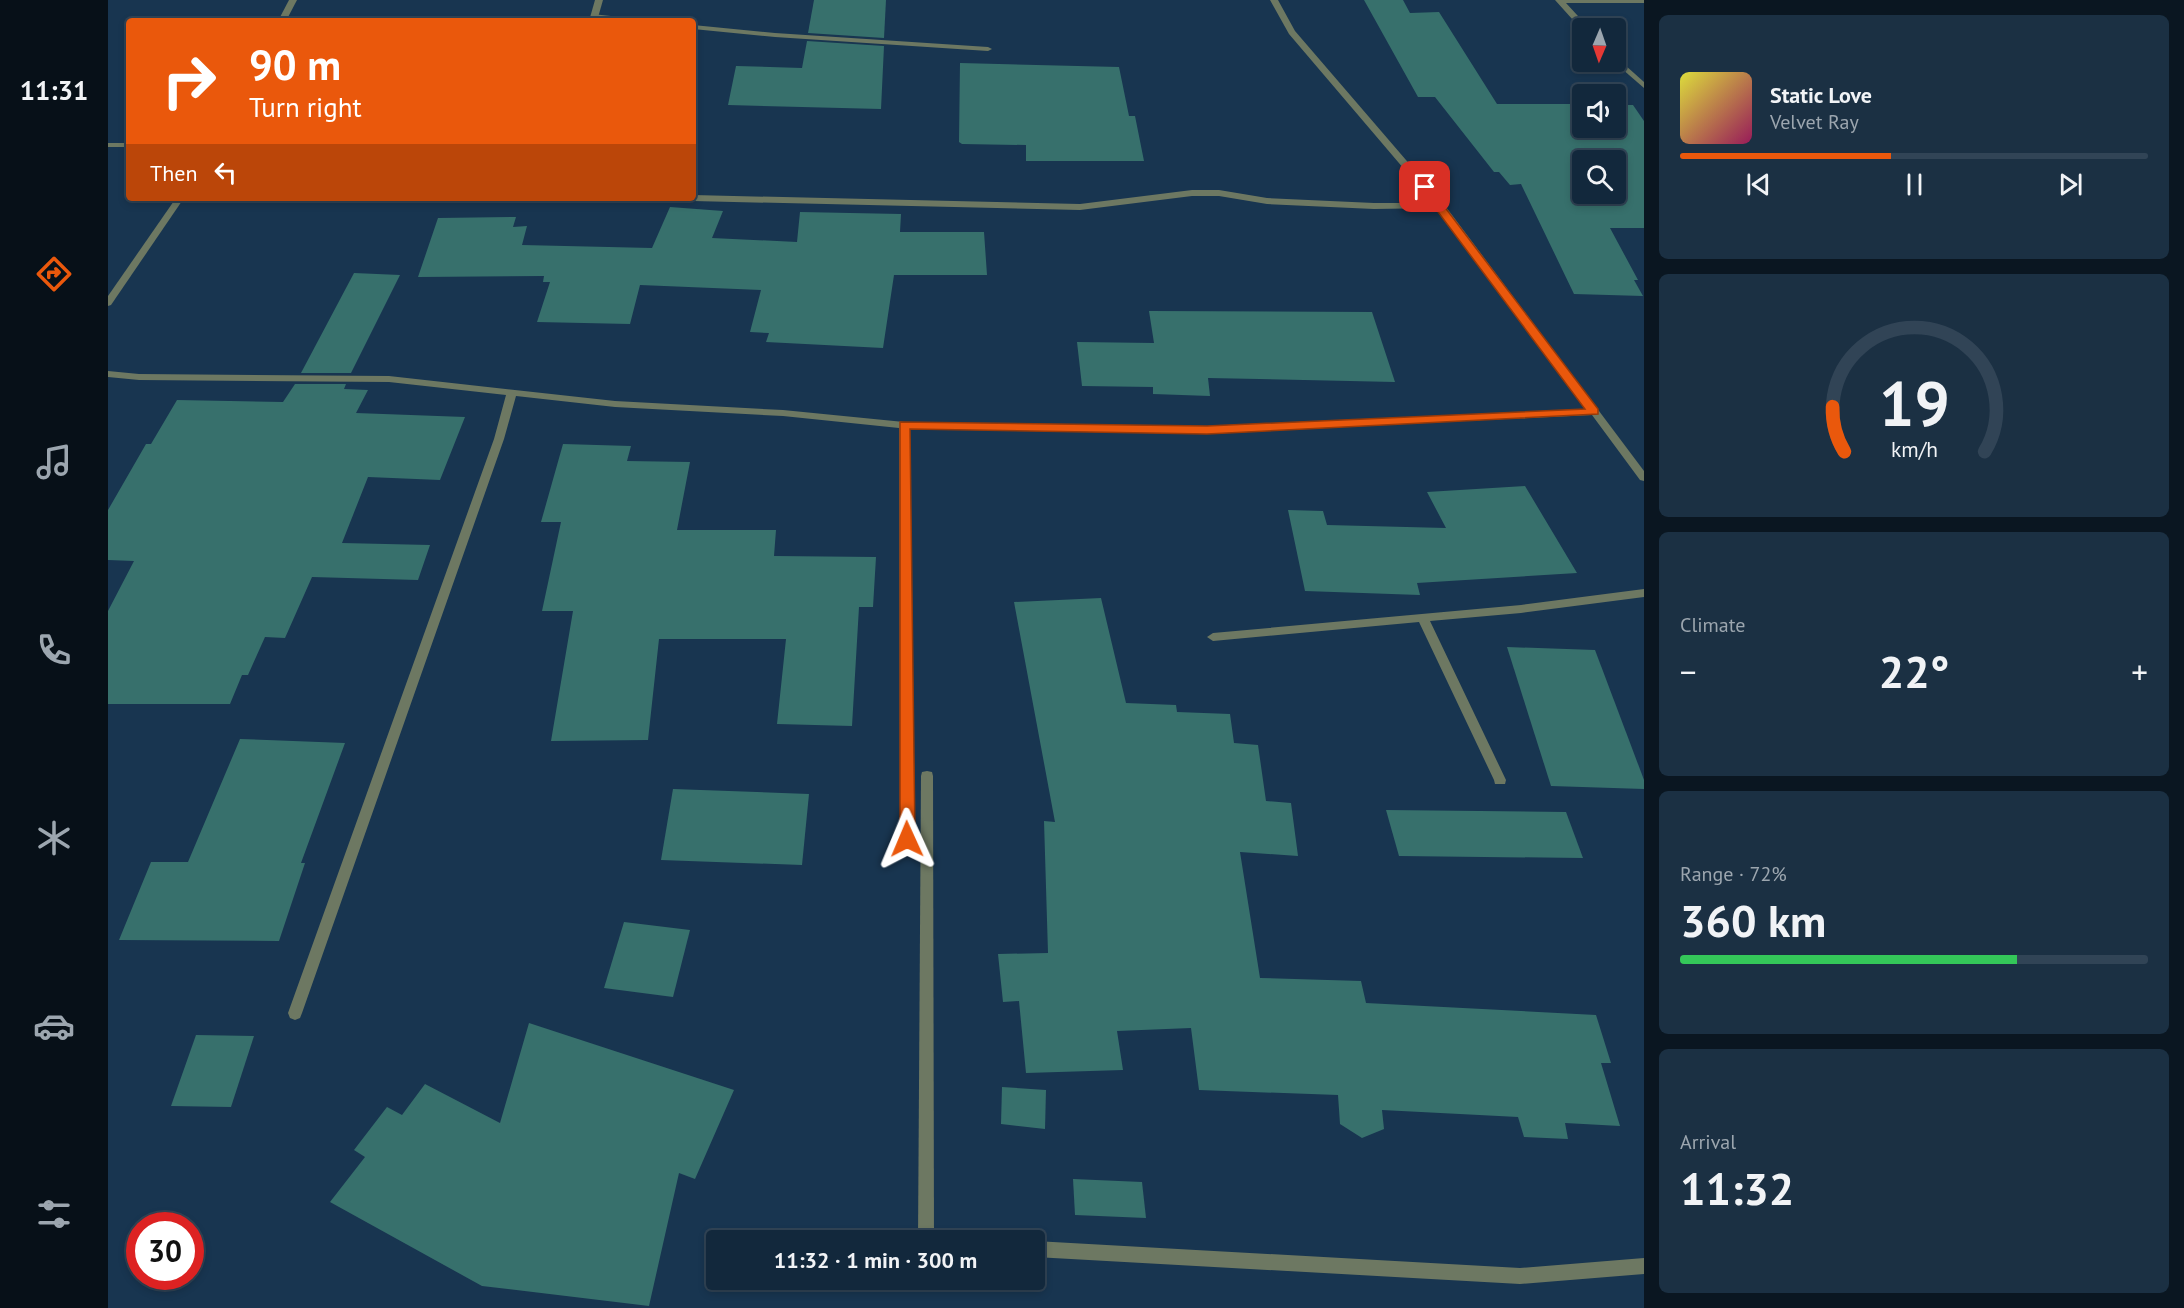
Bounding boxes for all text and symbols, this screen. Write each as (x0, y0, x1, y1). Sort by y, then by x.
north arrow (1572, 18, 1626, 72)
map controls (1572, 18, 1626, 204)
text: 90 m (249, 37, 341, 92)
icon: right (150, 42, 228, 120)
text: 11:31 (20, 73, 88, 107)
text: Static Love (1770, 81, 1872, 109)
button: sound (1572, 84, 1626, 138)
text: Turn right (249, 90, 362, 124)
text: Velvet Ray (1770, 109, 1859, 135)
button: search (1572, 150, 1626, 204)
icon: left (209, 156, 242, 189)
text: Then (150, 159, 197, 187)
pin (1399, 161, 1450, 212)
icon: previous (1742, 168, 1775, 201)
icon: pause (1898, 168, 1931, 201)
icon: next (2054, 168, 2087, 201)
icon: arrive (1408, 170, 1441, 203)
icon: directions (33, 253, 75, 295)
text: 19 (1879, 363, 1949, 444)
text: km/h (1890, 436, 1937, 464)
icon: music (33, 441, 75, 483)
text: Climate (1680, 612, 1746, 638)
icon: phone (33, 629, 75, 671)
text: 22° (1879, 642, 1949, 700)
text: − (1680, 650, 1697, 693)
text: + (2131, 650, 2148, 693)
position arrow (875, 807, 939, 871)
icon: climate (33, 817, 75, 859)
text: Range · 72% (1680, 861, 1787, 887)
text: 360 km (1680, 891, 1826, 949)
icon: car (33, 1005, 75, 1047)
text: Arrival (1680, 1129, 1736, 1155)
text: 11:32 (1680, 1159, 1794, 1217)
icon: filters (33, 1193, 75, 1235)
speed limit sign: 30 (126, 1212, 204, 1290)
text: 11:32 · 1 min · 300 m (774, 1246, 977, 1274)

